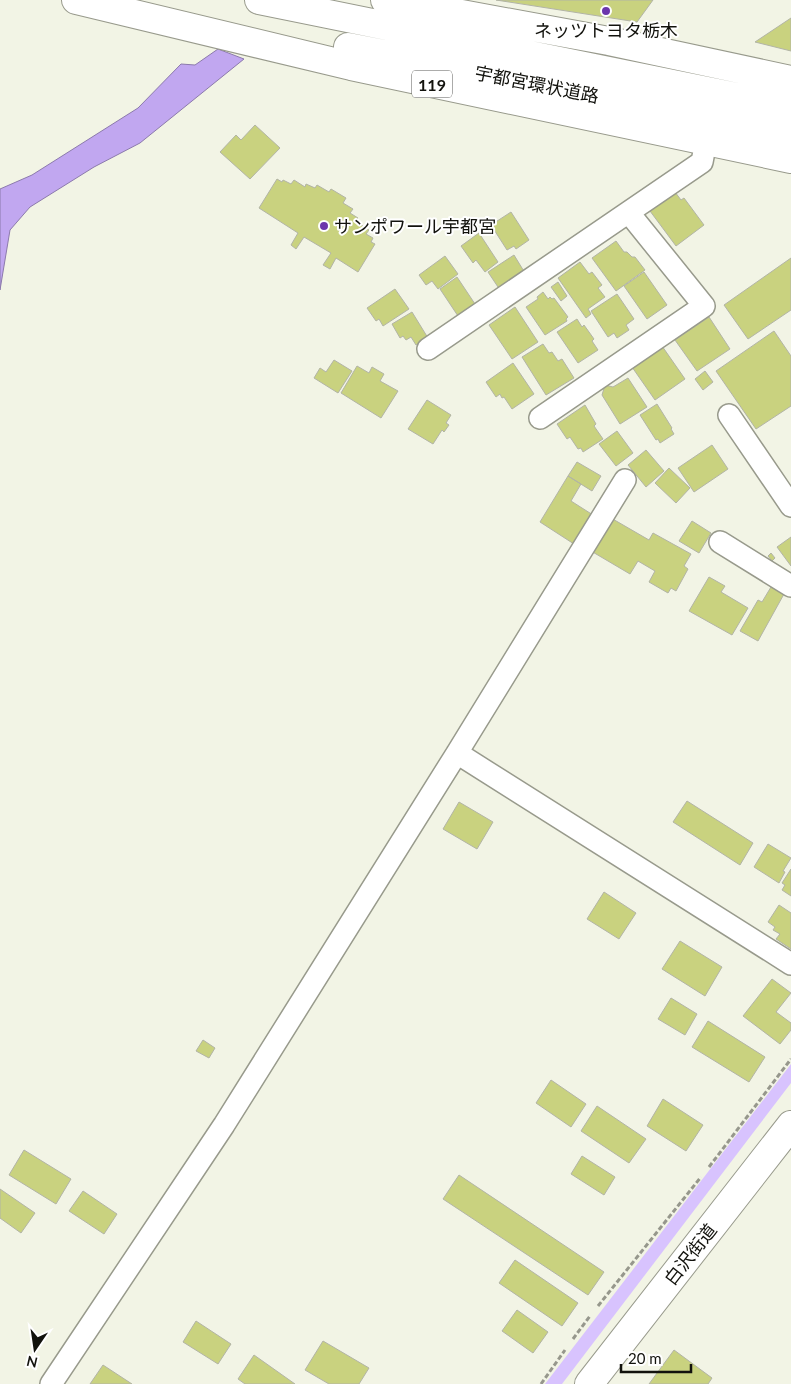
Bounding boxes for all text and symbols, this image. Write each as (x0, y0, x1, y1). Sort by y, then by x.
marker: ネッツトヨタ栃木 (600, 5, 612, 17)
place label: ネッツトヨタ栃木 (534, 19, 678, 41)
street label: 宇都宮環状道路 (473, 61, 601, 107)
road number: 119 (412, 70, 452, 98)
place label: サンポワール宇都宮 (334, 215, 496, 237)
marker: サンポワール宇都宮 (318, 220, 330, 232)
street label: 白沢街道 (659, 1219, 721, 1289)
north arrow (10, 1324, 60, 1374)
scale bar (621, 1342, 691, 1374)
text: 20 m (628, 1349, 662, 1367)
text: N (25, 1353, 39, 1372)

